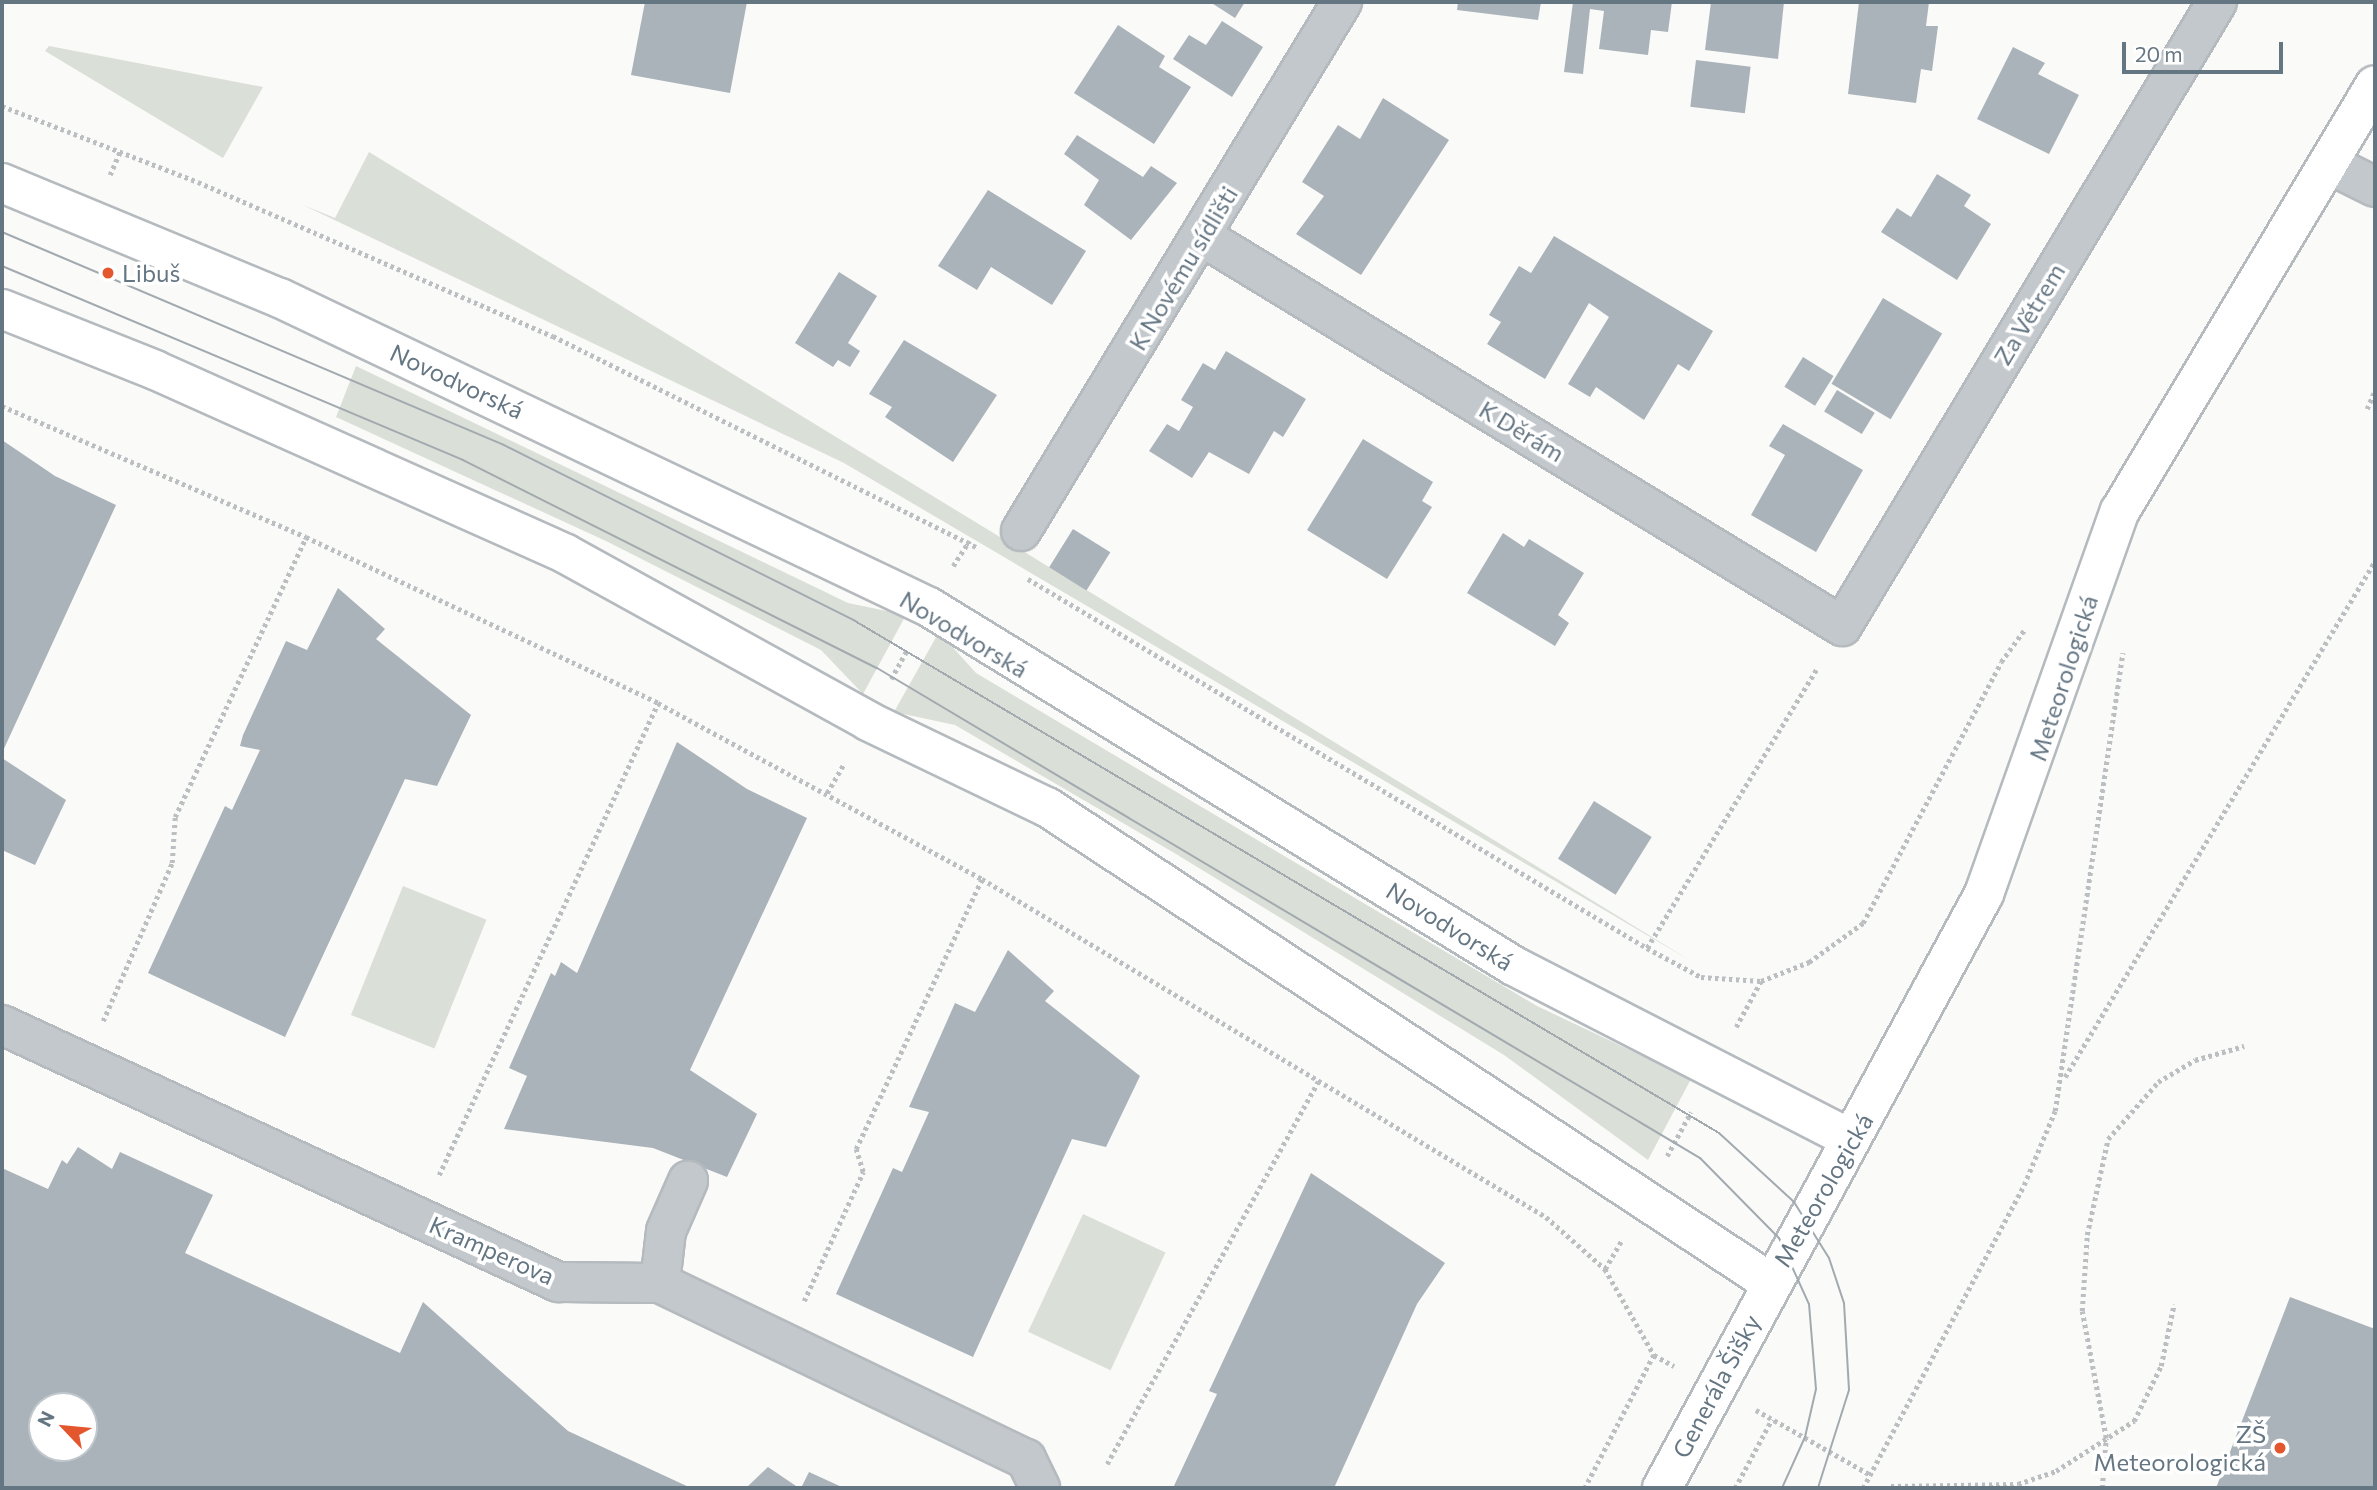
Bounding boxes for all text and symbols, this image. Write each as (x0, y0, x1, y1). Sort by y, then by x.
scale bar (2125, 28, 2286, 72)
text: 20 m (2135, 41, 2183, 66)
street label: K Novému sídlišti (1123, 181, 1243, 355)
street label: Za Větrem (1988, 258, 2070, 370)
place label: Libuš (122, 259, 180, 287)
marker: Libuš (100, 265, 116, 281)
street label: Novodvorská (386, 338, 528, 424)
street label: K Děrám (1474, 395, 1570, 467)
street label: Novodvorská (895, 585, 1033, 683)
street label: Meteorologická (2023, 592, 2103, 764)
street label: Novodvorská (1381, 876, 1519, 976)
street label: Meteorologická (1767, 1108, 1879, 1272)
street label: Kramperova (425, 1210, 559, 1290)
street label: Generála Šišky (1666, 1309, 1766, 1463)
north arrow (28, 1392, 98, 1462)
text: N (32, 1407, 59, 1430)
place label: ZŠ Meteorologická (2093, 1420, 2266, 1476)
marker: ZŠ Meteorologická (2272, 1440, 2288, 1456)

